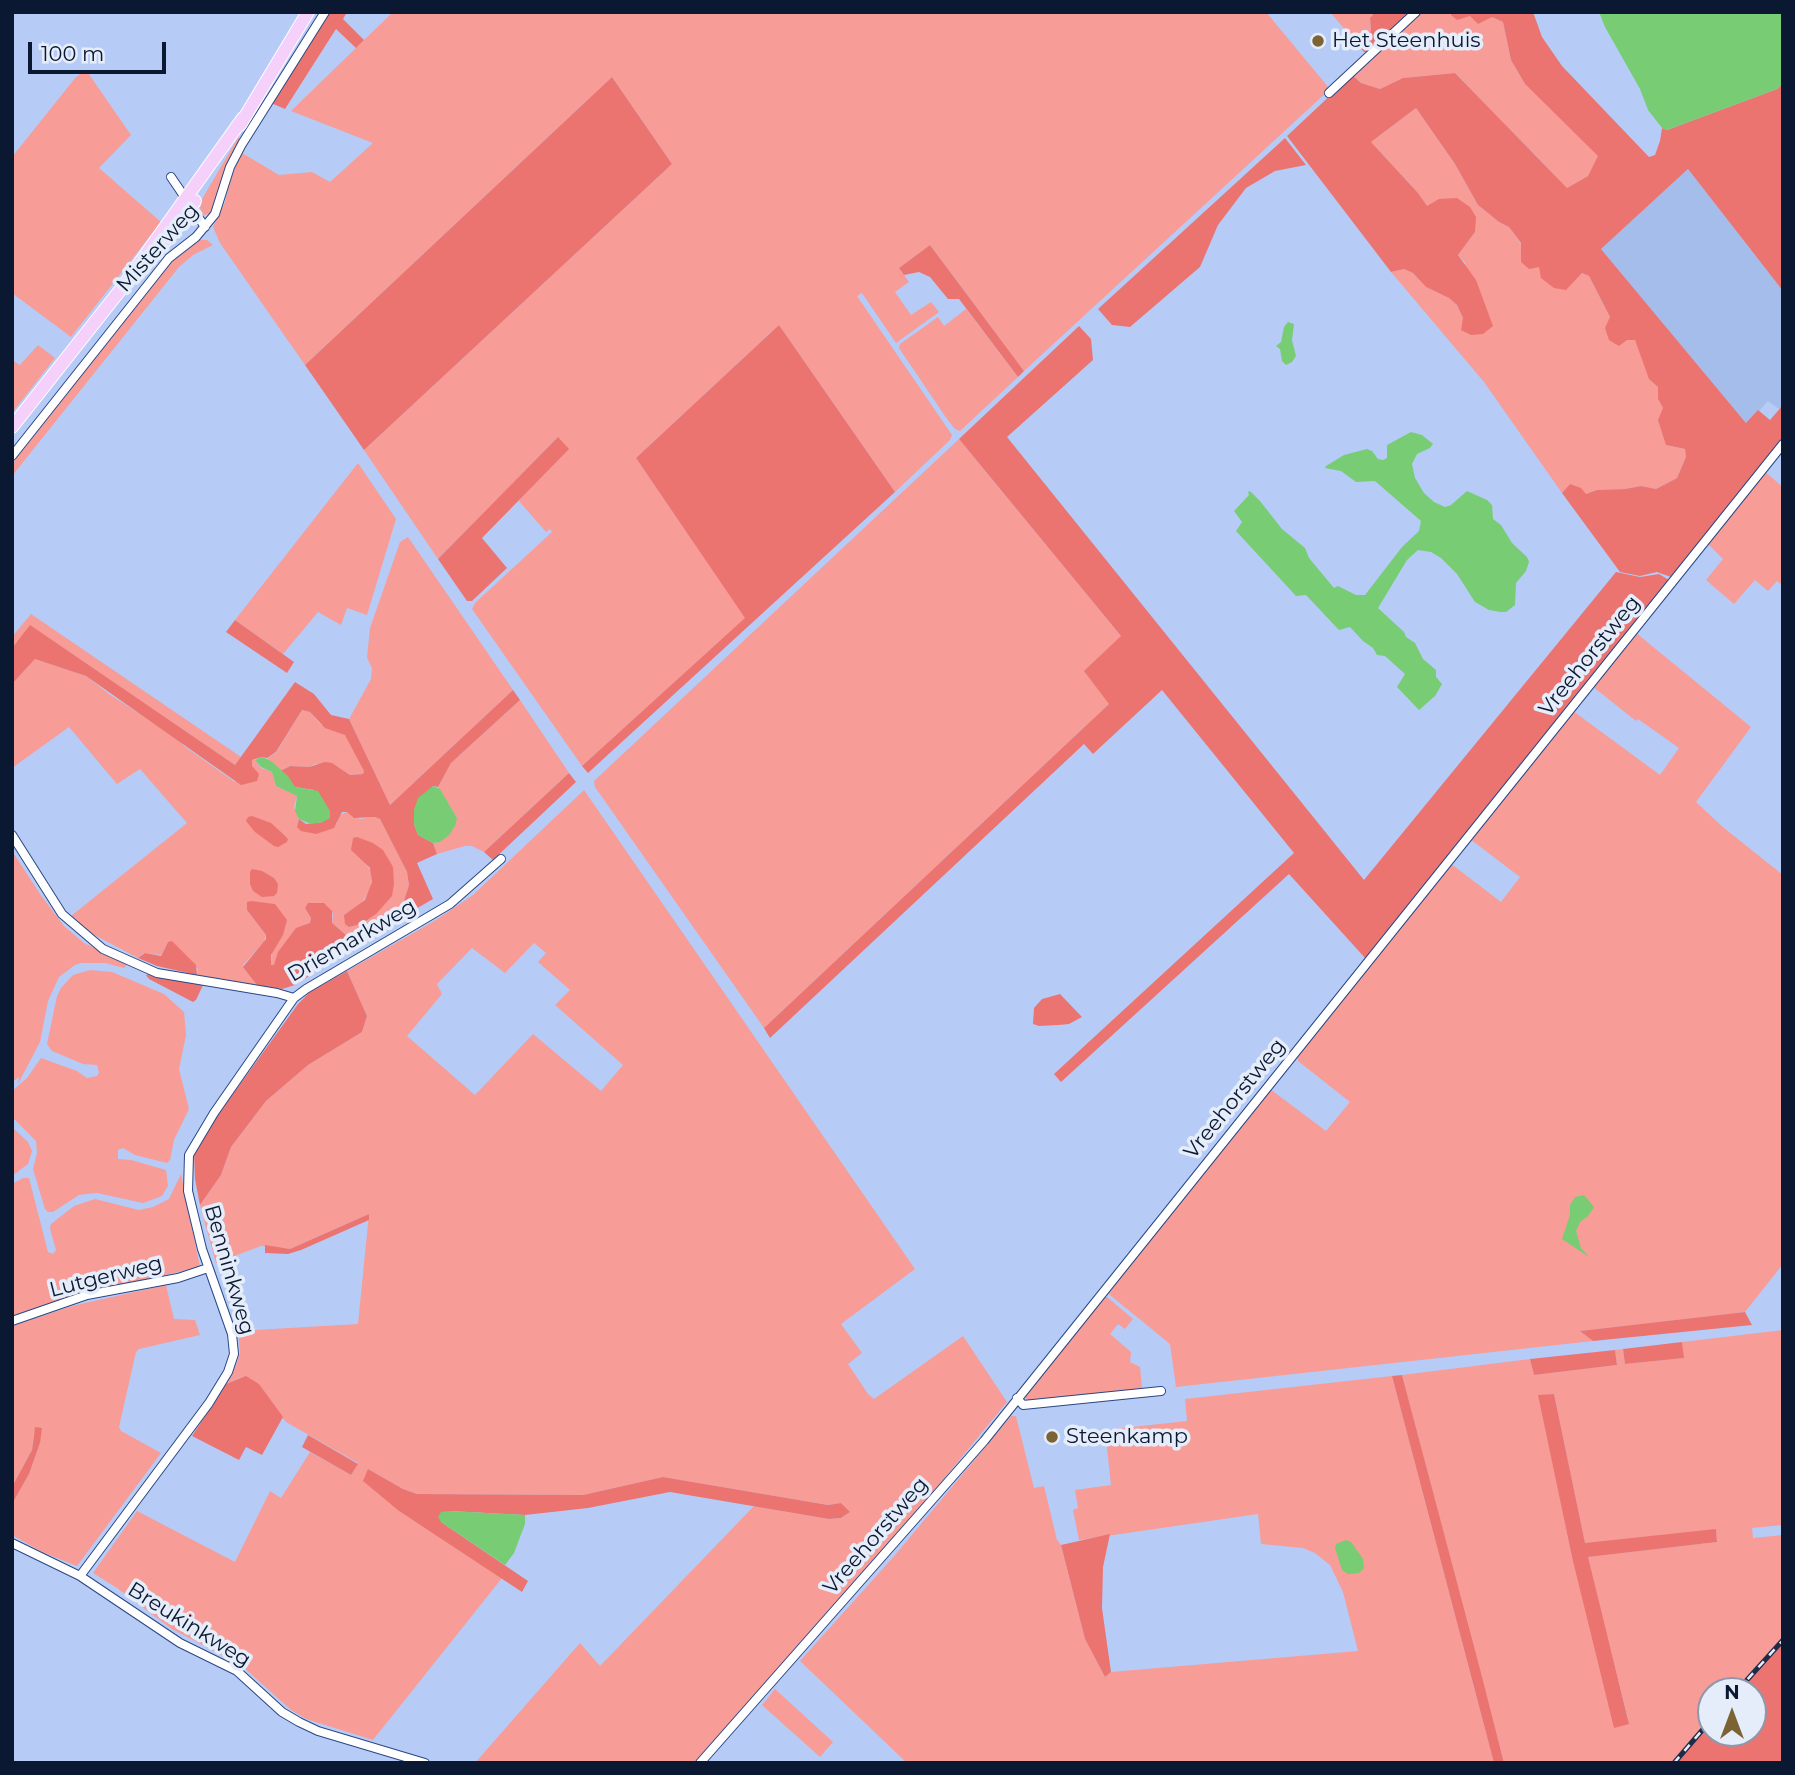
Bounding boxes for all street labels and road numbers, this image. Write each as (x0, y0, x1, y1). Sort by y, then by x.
street label: Misterweg (112, 198, 204, 298)
street label: Vreehorstweg (1534, 591, 1646, 721)
street label: Driemarkweg (283, 894, 421, 988)
street label: Vreehorstweg (1179, 1034, 1291, 1164)
street label: Benninkweg (198, 1202, 260, 1338)
street label: Lutgerweg (47, 1251, 165, 1303)
street label: Vreehorstweg (818, 1472, 934, 1600)
street label: Breukinkweg (123, 1577, 255, 1673)

